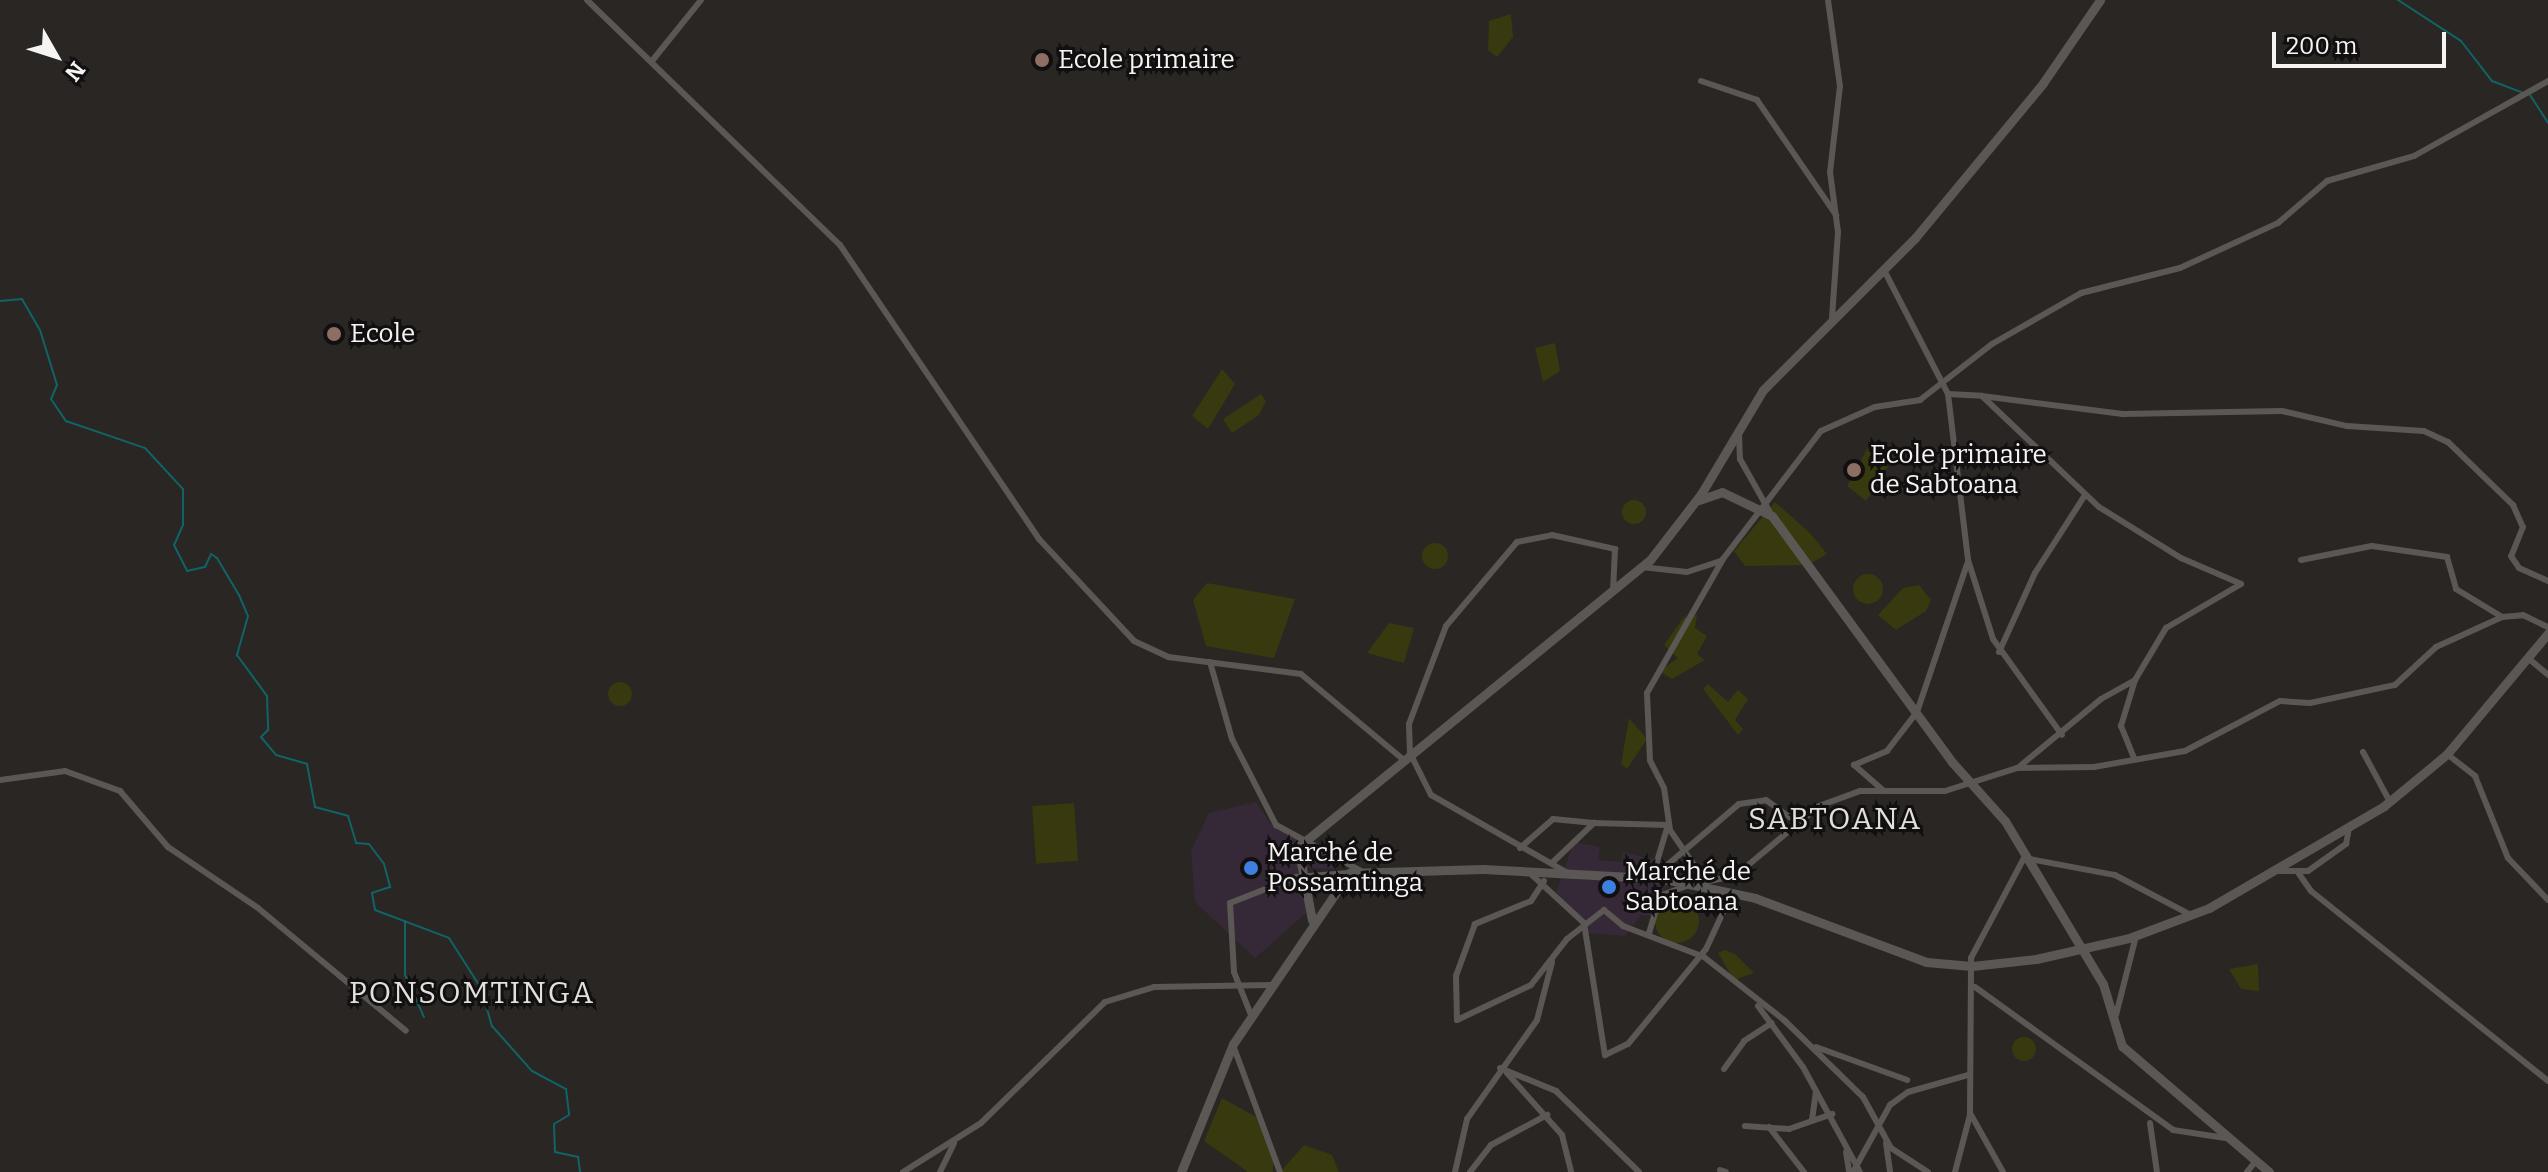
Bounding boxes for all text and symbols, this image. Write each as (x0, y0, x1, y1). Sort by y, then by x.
north arrow (16, 16, 96, 96)
scale bar (2276, 16, 2450, 66)
text: 200 m (2286, 32, 2358, 60)
place label: Ecole primaire (1058, 44, 1235, 76)
marker: Ecole primaire (1033, 51, 1051, 69)
text: N (59, 56, 91, 87)
place label: Ecole (350, 318, 415, 350)
marker: Ecole (325, 325, 343, 343)
place label: Ecole primaire de Sabtoana (1870, 439, 2047, 500)
marker: Ecole primaire de Sabtoana (1845, 461, 1863, 479)
district label: SABTOANA (1748, 801, 1922, 837)
place label: Marché de Possamtinga (1267, 837, 1423, 898)
place label: Marché de Sabtoana (1625, 856, 1751, 918)
marker: Marché de Possamtinga (1242, 859, 1260, 877)
marker: Marché de Sabtoana (1600, 878, 1618, 896)
district label: PONSOMTINGA (349, 975, 595, 1011)

